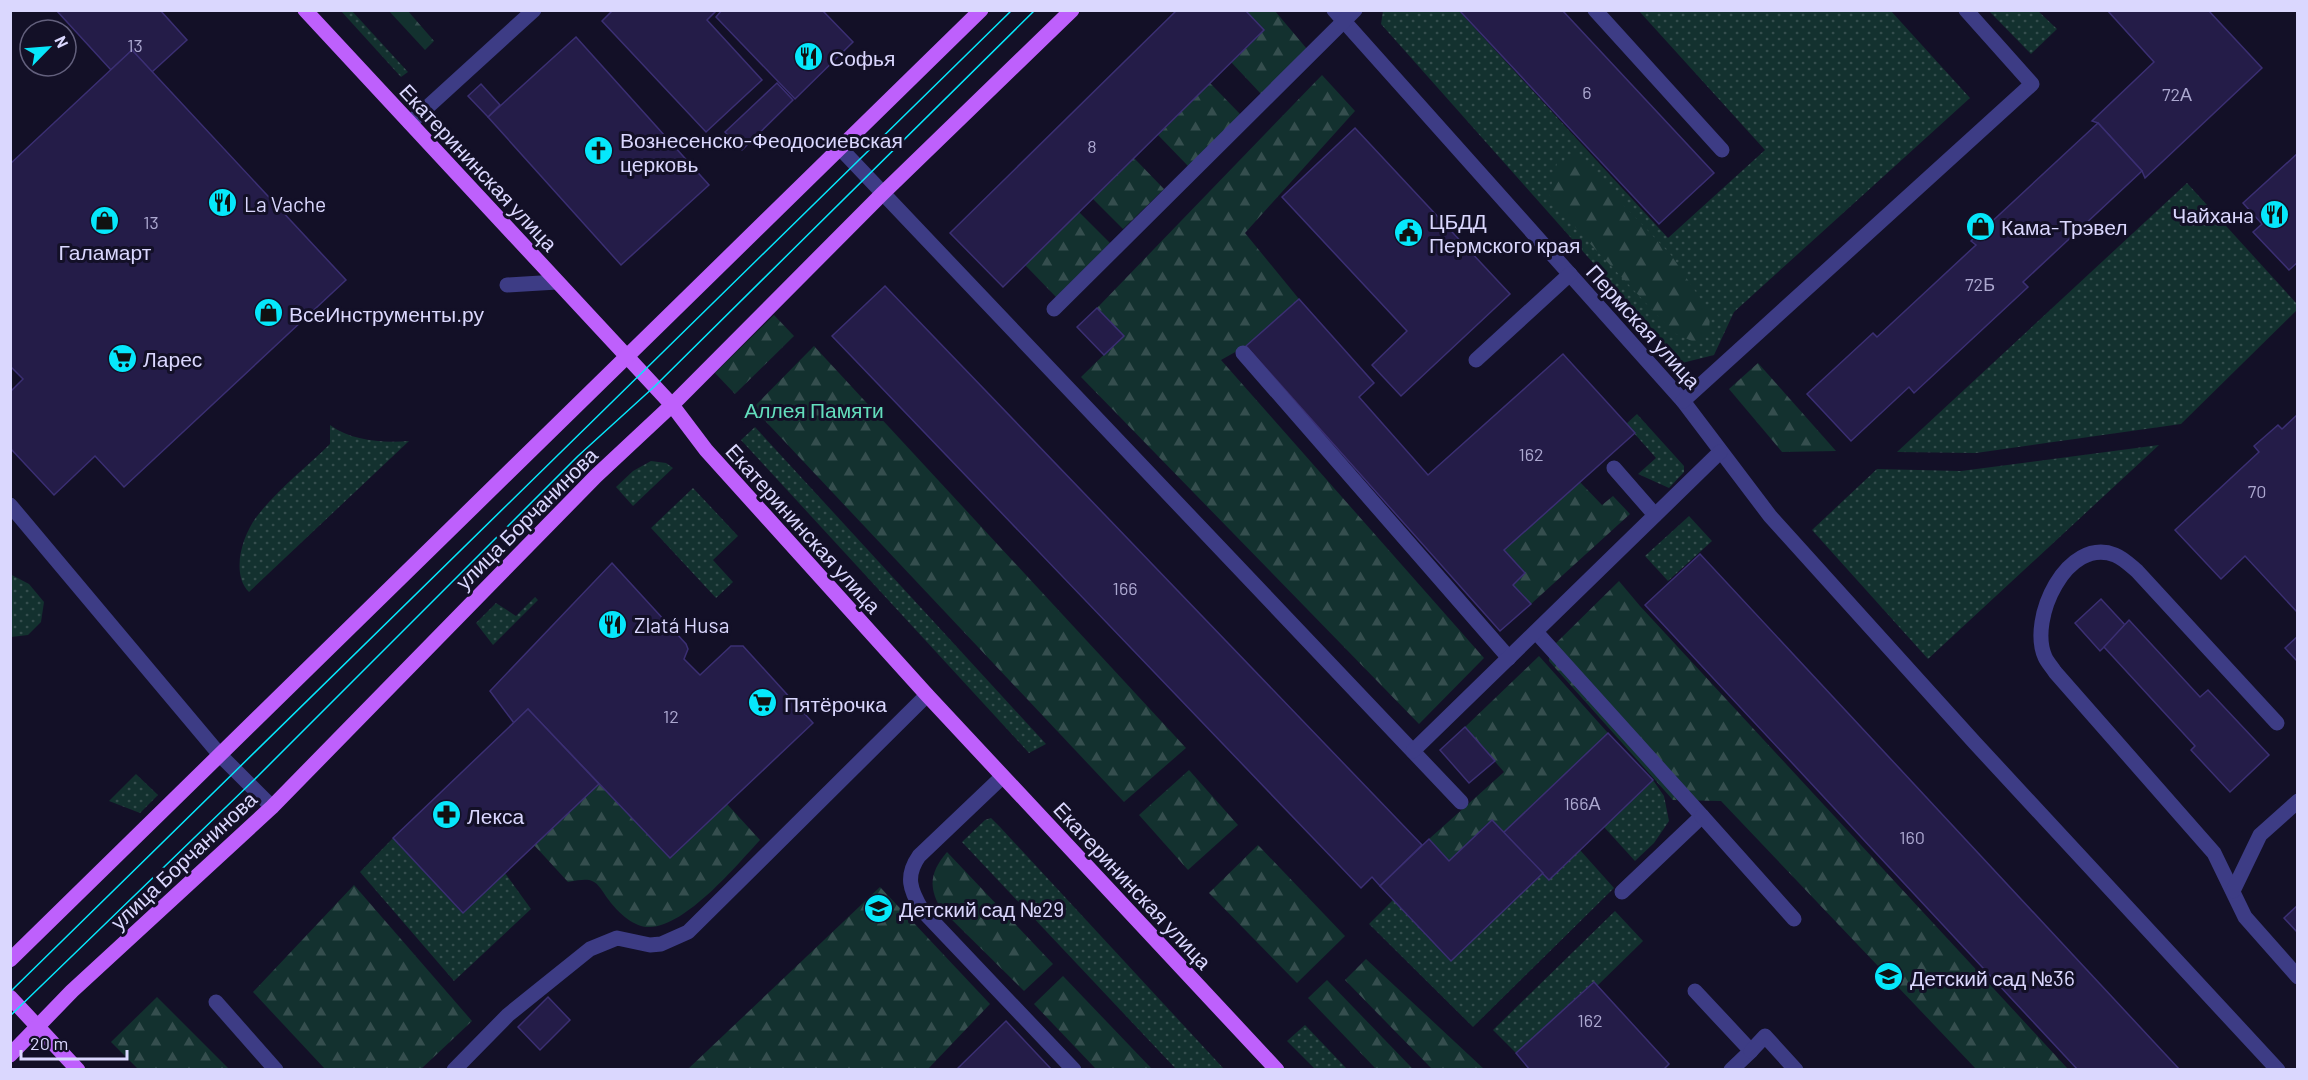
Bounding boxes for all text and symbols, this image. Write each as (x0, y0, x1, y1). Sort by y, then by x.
north arrow (18, 18, 78, 78)
text: N (51, 33, 73, 50)
house number: 13 (127, 34, 143, 56)
restaurant icon: Софья (792, 41, 824, 73)
place label: Софья (829, 45, 895, 70)
street label: Екатерининская улица (395, 78, 563, 256)
house number: 6 (1582, 81, 1592, 103)
house number: 72А (2162, 83, 2192, 105)
place label: Вознесенско-Феодосиевская церковь (620, 127, 903, 176)
church icon: Вознесенско-Феодосиевская церковь (583, 135, 615, 167)
house number: 8 (1087, 135, 1097, 157)
restaurant icon: La Vache (207, 187, 239, 219)
place label: La Vache (244, 191, 326, 216)
restaurant icon: Чайханa (2259, 198, 2291, 230)
place label: Чайханa (2172, 202, 2254, 227)
shop icon: Галамарт (89, 204, 121, 236)
place label: ЦБДД Пермского края (1429, 208, 1581, 257)
shop icon: Кама-Трэвел (1964, 210, 1996, 242)
house number: 13 (143, 211, 159, 233)
place label: Кама-Трэвел (2001, 214, 2128, 239)
public building icon: ЦБДД Пермского края (1392, 216, 1424, 248)
place label: Галамарт (59, 239, 152, 264)
street label: Пермская улица (1582, 259, 1706, 393)
house number: 72Б (1965, 273, 1995, 295)
shop icon: ВсеИнструменты.ру (252, 297, 284, 329)
place label: ВсеИнструменты.ру (289, 301, 484, 326)
supermarket icon: Ларес (106, 342, 138, 374)
place label: Ларес (143, 346, 202, 371)
park label: Аллея Памяти (744, 397, 884, 422)
street label: Екатерининская улица (721, 438, 887, 618)
street label: улица Борчанинова (450, 442, 602, 594)
house number: 162 (1518, 443, 1544, 465)
house number: 70 (2248, 480, 2266, 502)
house number: 166 (1113, 577, 1137, 599)
restaurant icon: Zlatá Husa (597, 608, 629, 640)
place label: Zlatá Husa (634, 612, 729, 637)
supermarket icon: Пятёрочка (747, 687, 779, 719)
place label: Пятёрочка (784, 691, 887, 716)
house number: 12 (663, 705, 679, 727)
street label: улица Борчанинова (105, 786, 261, 934)
house number: 166А (1564, 792, 1600, 814)
street label: Екатерининская улица (1049, 796, 1217, 974)
pharmacy icon: Лекса (430, 799, 462, 831)
place label: Лекса (467, 803, 524, 828)
house number: 160 (1899, 826, 1925, 848)
school or university icon: Детский сад №29 (862, 892, 894, 924)
place label: Детский сад №29 (899, 896, 1064, 921)
school or university icon: Детский сад №36 (1873, 961, 1905, 993)
place label: Детский сад №36 (1910, 965, 2075, 990)
house number: 162 (1577, 1009, 1603, 1031)
scale bar (21, 1023, 128, 1061)
text: 20 m (30, 1032, 68, 1054)

